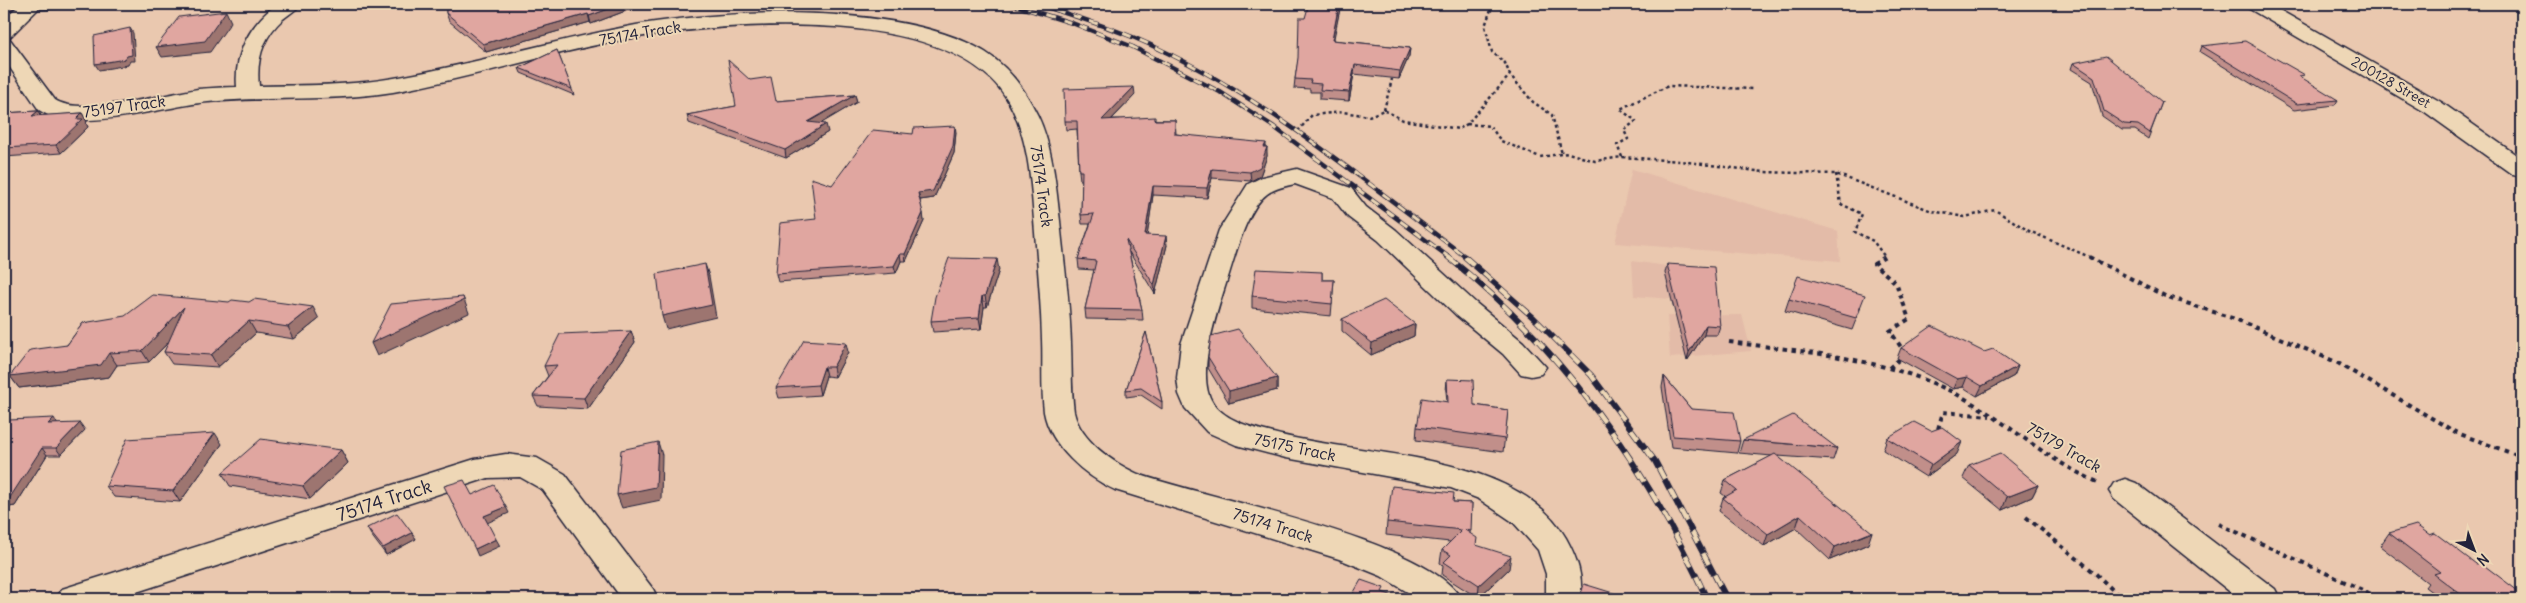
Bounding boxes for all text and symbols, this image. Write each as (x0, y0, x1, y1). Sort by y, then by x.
street label: 75174 Track (597, 16, 683, 50)
street label: 200128 Street (2348, 52, 2434, 112)
street label: 75197 Track (81, 90, 167, 122)
street label: 75174 Track (1026, 144, 1058, 228)
street label: 75179 Track (2023, 418, 2105, 476)
street label: 75175 Track (1252, 429, 1338, 465)
street label: 75174 Track (333, 473, 435, 527)
street label: 75174 Track (1230, 503, 1316, 547)
north arrow (2448, 526, 2498, 576)
text: N (2473, 550, 2492, 570)

